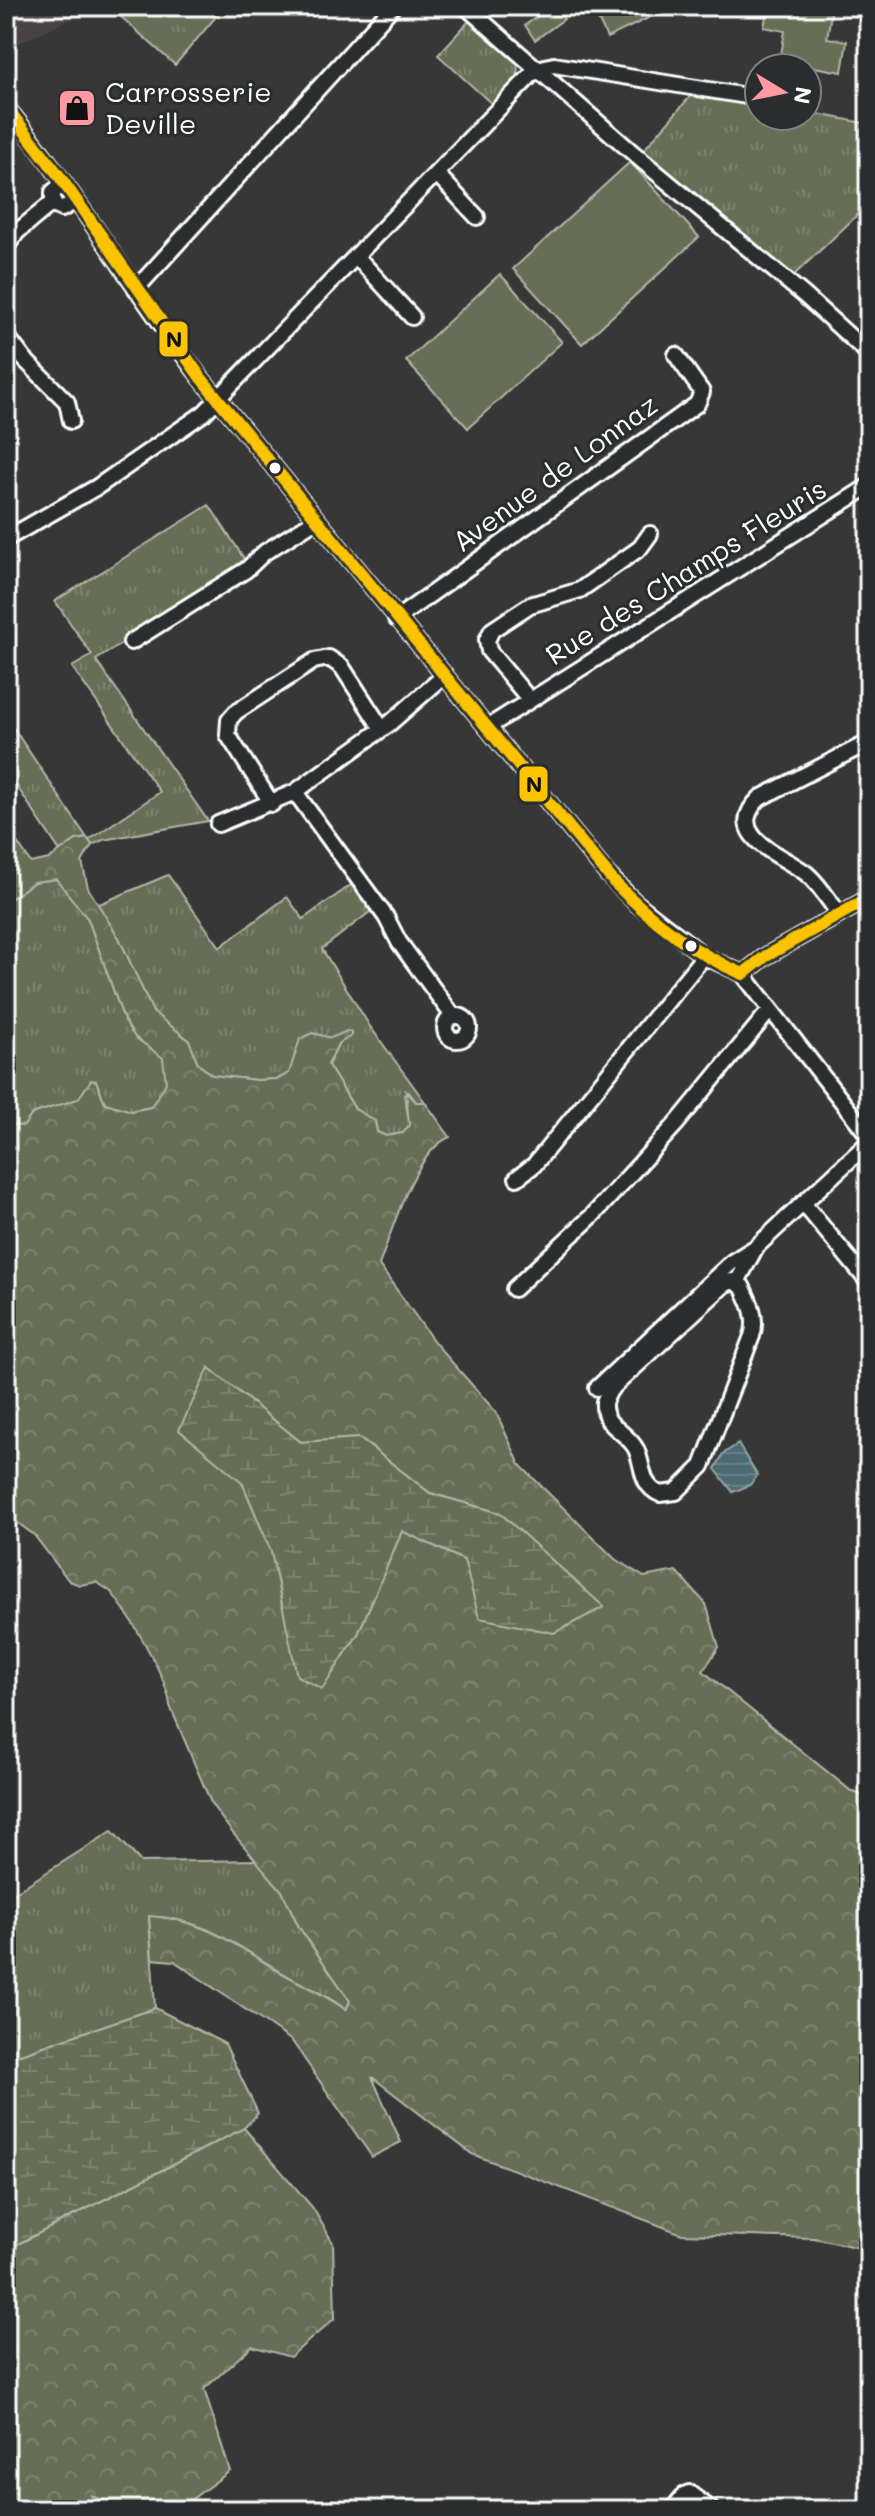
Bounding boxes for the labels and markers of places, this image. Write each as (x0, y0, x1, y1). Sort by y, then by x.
place label: Carrosserie Deville (105, 73, 272, 141)
shop icon: Carrosserie Deville (56, 87, 98, 129)
unlabelled marker (267, 460, 283, 476)
unlabelled marker (683, 938, 699, 954)

